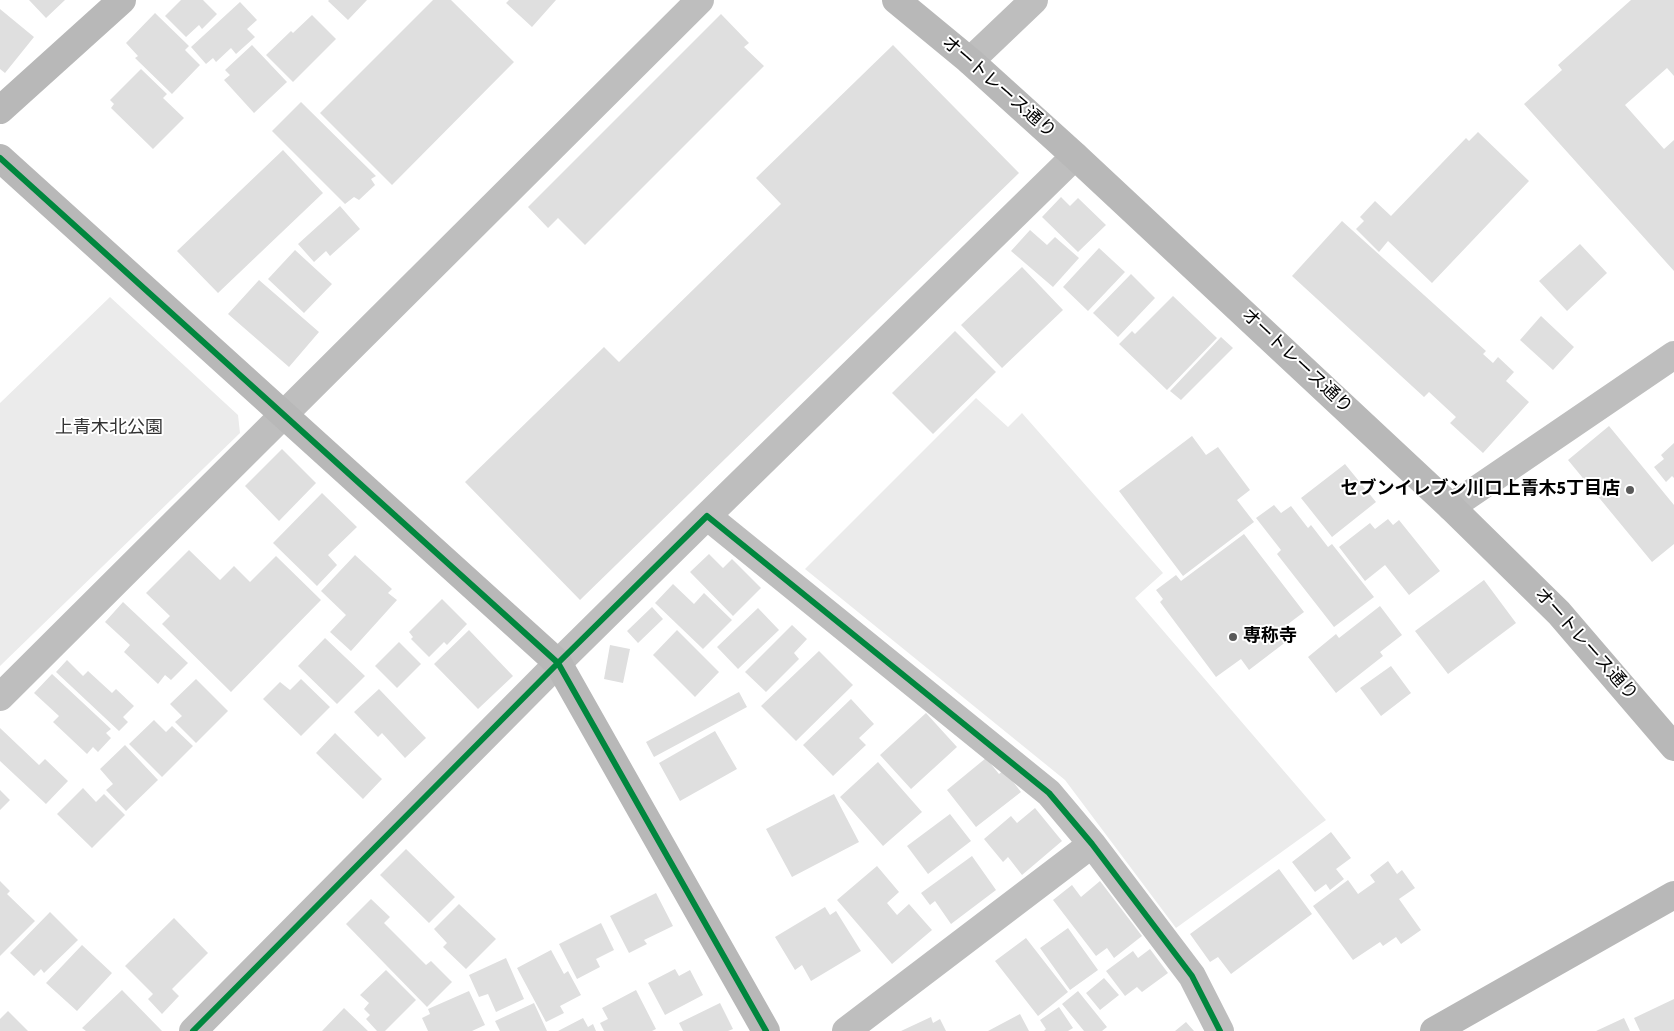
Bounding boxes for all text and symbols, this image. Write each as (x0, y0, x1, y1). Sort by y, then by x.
street label: オートレース通り (937, 33, 1059, 143)
street label: オートレース通り (1236, 305, 1356, 419)
park label: 上青木北公園 (55, 418, 163, 440)
place label: セブンイレブン川口上青木5丁目店 (1340, 479, 1620, 501)
marker: セブンイレブン川口上青木5丁目店 (1624, 484, 1636, 496)
street label: オートレース通り (1529, 584, 1641, 706)
place label: 専称寺 (1243, 626, 1297, 648)
marker: 専称寺 (1227, 631, 1239, 643)

